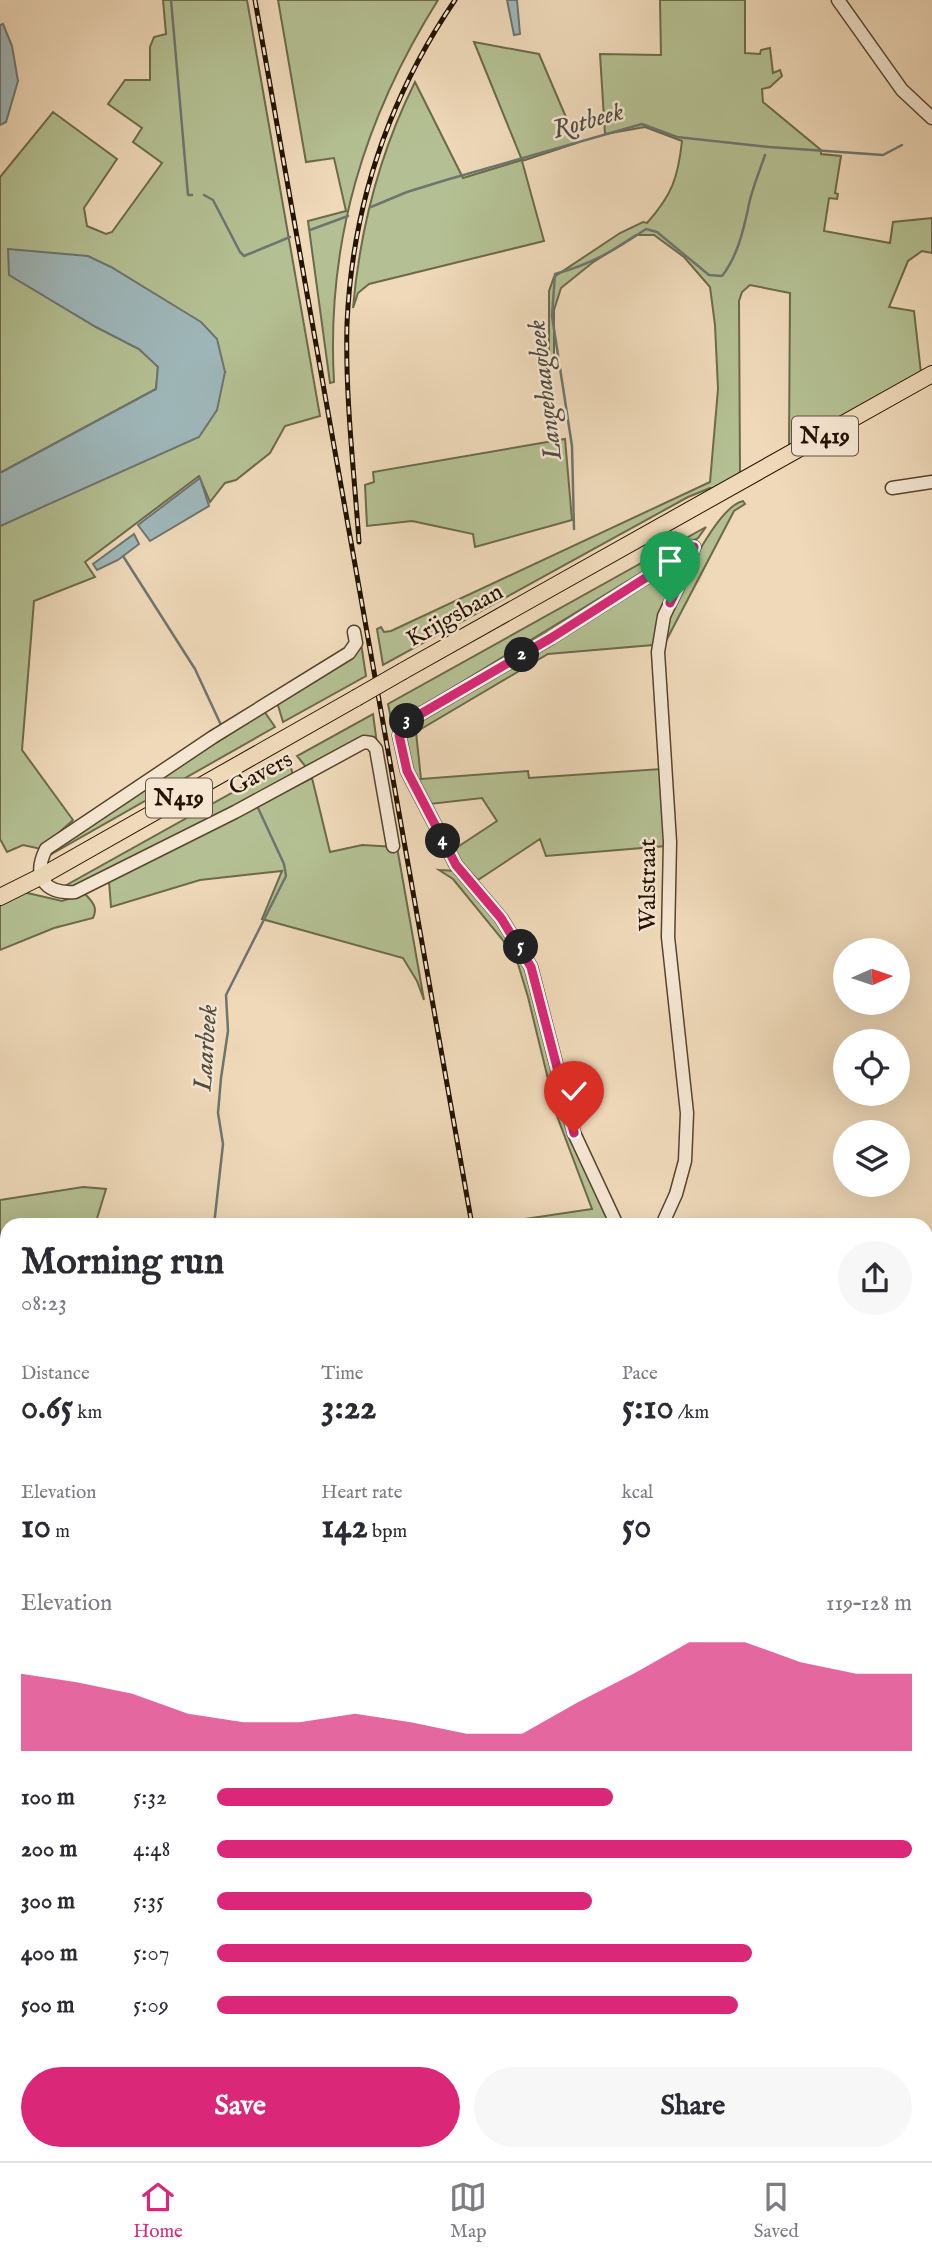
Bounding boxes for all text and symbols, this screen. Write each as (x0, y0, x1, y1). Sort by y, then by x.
water label: Rotbeek (549, 95, 628, 147)
water label: Langehaagbeek (520, 317, 571, 463)
road number: N419 (792, 416, 858, 456)
pin (640, 531, 700, 603)
icon: arrive (651, 542, 689, 580)
street label: Krijgsbaan (401, 577, 509, 655)
pin: 2 (504, 638, 540, 672)
text: 2 (517, 642, 526, 666)
pin: 3 (390, 704, 424, 738)
text: 3 (403, 708, 410, 732)
street label: Gavers (224, 744, 298, 804)
road number: N419 (146, 778, 212, 818)
pin: 4 (426, 824, 460, 858)
text: 4 (438, 828, 447, 852)
street label: Walstraat (633, 839, 664, 931)
pin: 5 (504, 930, 538, 964)
text: 5 (517, 934, 524, 958)
north arrow (833, 938, 910, 1015)
map controls (833, 938, 910, 1197)
water label: Laarbeek (186, 1003, 226, 1093)
button: locate (833, 1029, 910, 1106)
pin (544, 1061, 604, 1133)
icon: check (555, 1072, 593, 1110)
button: layers (833, 1120, 910, 1197)
text: Morning run (21, 1239, 224, 1287)
button: share (838, 1241, 912, 1315)
text: 08:23 (21, 1289, 67, 1318)
text: Distance (21, 1362, 90, 1386)
text: Time (321, 1362, 364, 1386)
text: Pace (622, 1362, 658, 1386)
text: 0.65 (21, 1386, 73, 1431)
text: 3:22 (321, 1386, 376, 1431)
text: 5:10 (622, 1386, 674, 1431)
text: km (73, 1401, 102, 1425)
text: /km (674, 1401, 709, 1425)
text: Elevation (21, 1481, 96, 1505)
text: Heart rate (321, 1481, 402, 1505)
text: kcal (622, 1481, 653, 1505)
text: 10 (21, 1505, 51, 1550)
text: 142 (321, 1505, 368, 1550)
text: 50 (622, 1505, 651, 1550)
text: m (51, 1520, 70, 1544)
text: bpm (368, 1520, 407, 1544)
text: Elevation (21, 1589, 112, 1618)
text: 119–128 m (826, 1589, 912, 1618)
text: 100 m (21, 1783, 75, 1812)
text: 5:32 (133, 1783, 167, 1812)
text: 200 m (21, 1835, 77, 1864)
text: 4:48 (133, 1835, 171, 1864)
text: 300 m (21, 1887, 75, 1916)
text: 5:35 (133, 1887, 164, 1916)
text: 400 m (21, 1939, 78, 1968)
text: 5:07 (133, 1939, 169, 1968)
text: 500 m (21, 1991, 75, 2020)
text: 5:09 (133, 1991, 169, 2020)
button: Save (21, 2067, 460, 2147)
button: Share (474, 2067, 912, 2147)
tab: Home (133, 2178, 183, 2244)
tab: Map (449, 2178, 487, 2244)
tab: Saved (754, 2178, 799, 2244)

